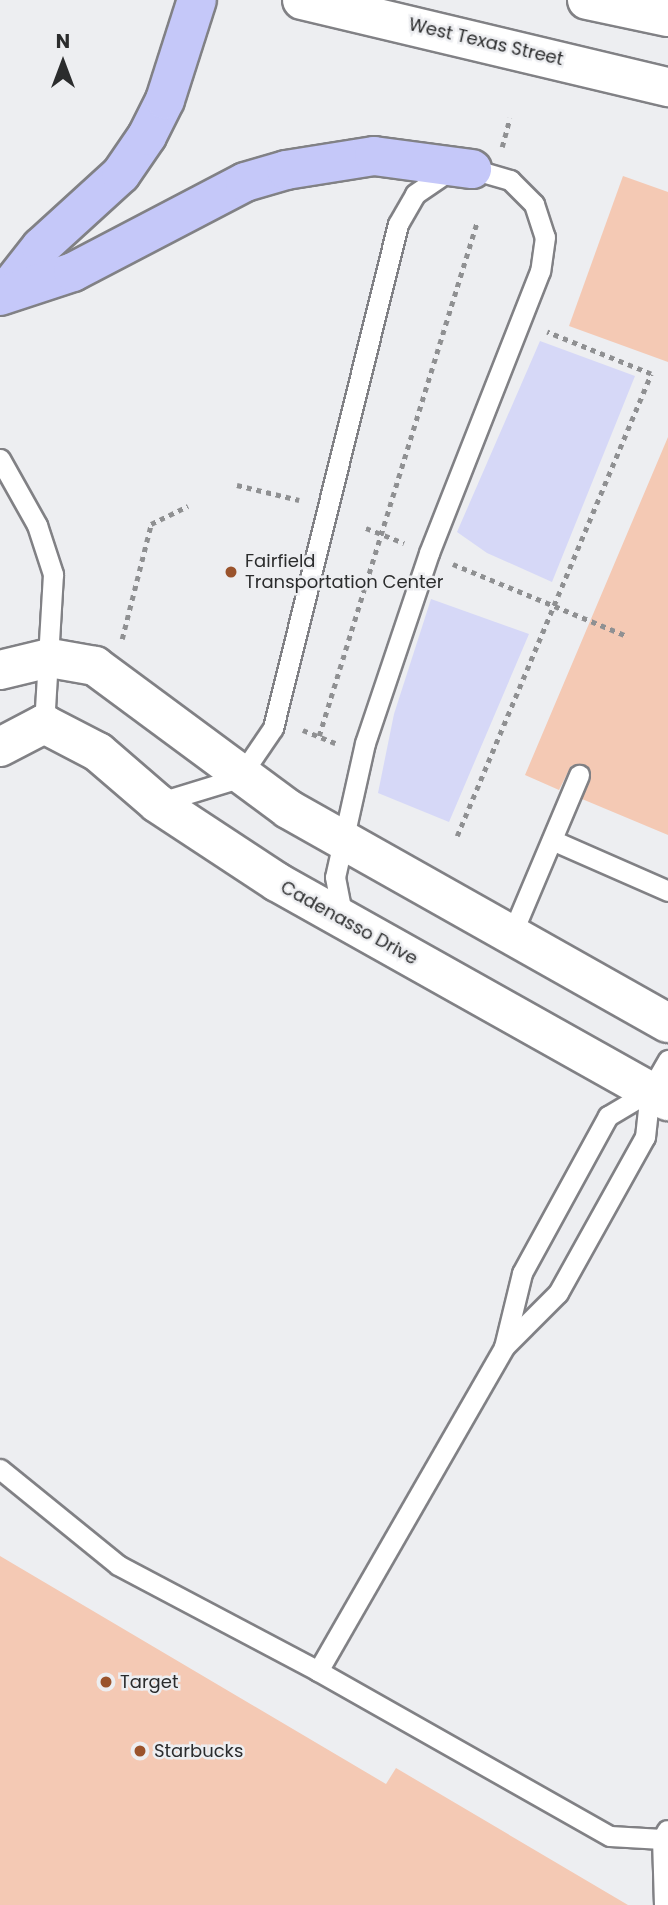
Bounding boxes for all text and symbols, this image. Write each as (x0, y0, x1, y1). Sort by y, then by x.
street label: West Texas Street (407, 14, 565, 70)
north arrow (28, 28, 98, 98)
text: N (56, 28, 70, 55)
place label: Fairfield Transportation Center (245, 551, 443, 594)
marker: Fairfield Transportation Center (223, 564, 239, 580)
street label: Cadenasso Drive (277, 876, 421, 970)
place label: Target (120, 1671, 178, 1693)
marker: Target (98, 1674, 114, 1690)
place label: Starbucks (154, 1740, 243, 1762)
marker: Starbucks (132, 1743, 148, 1759)

